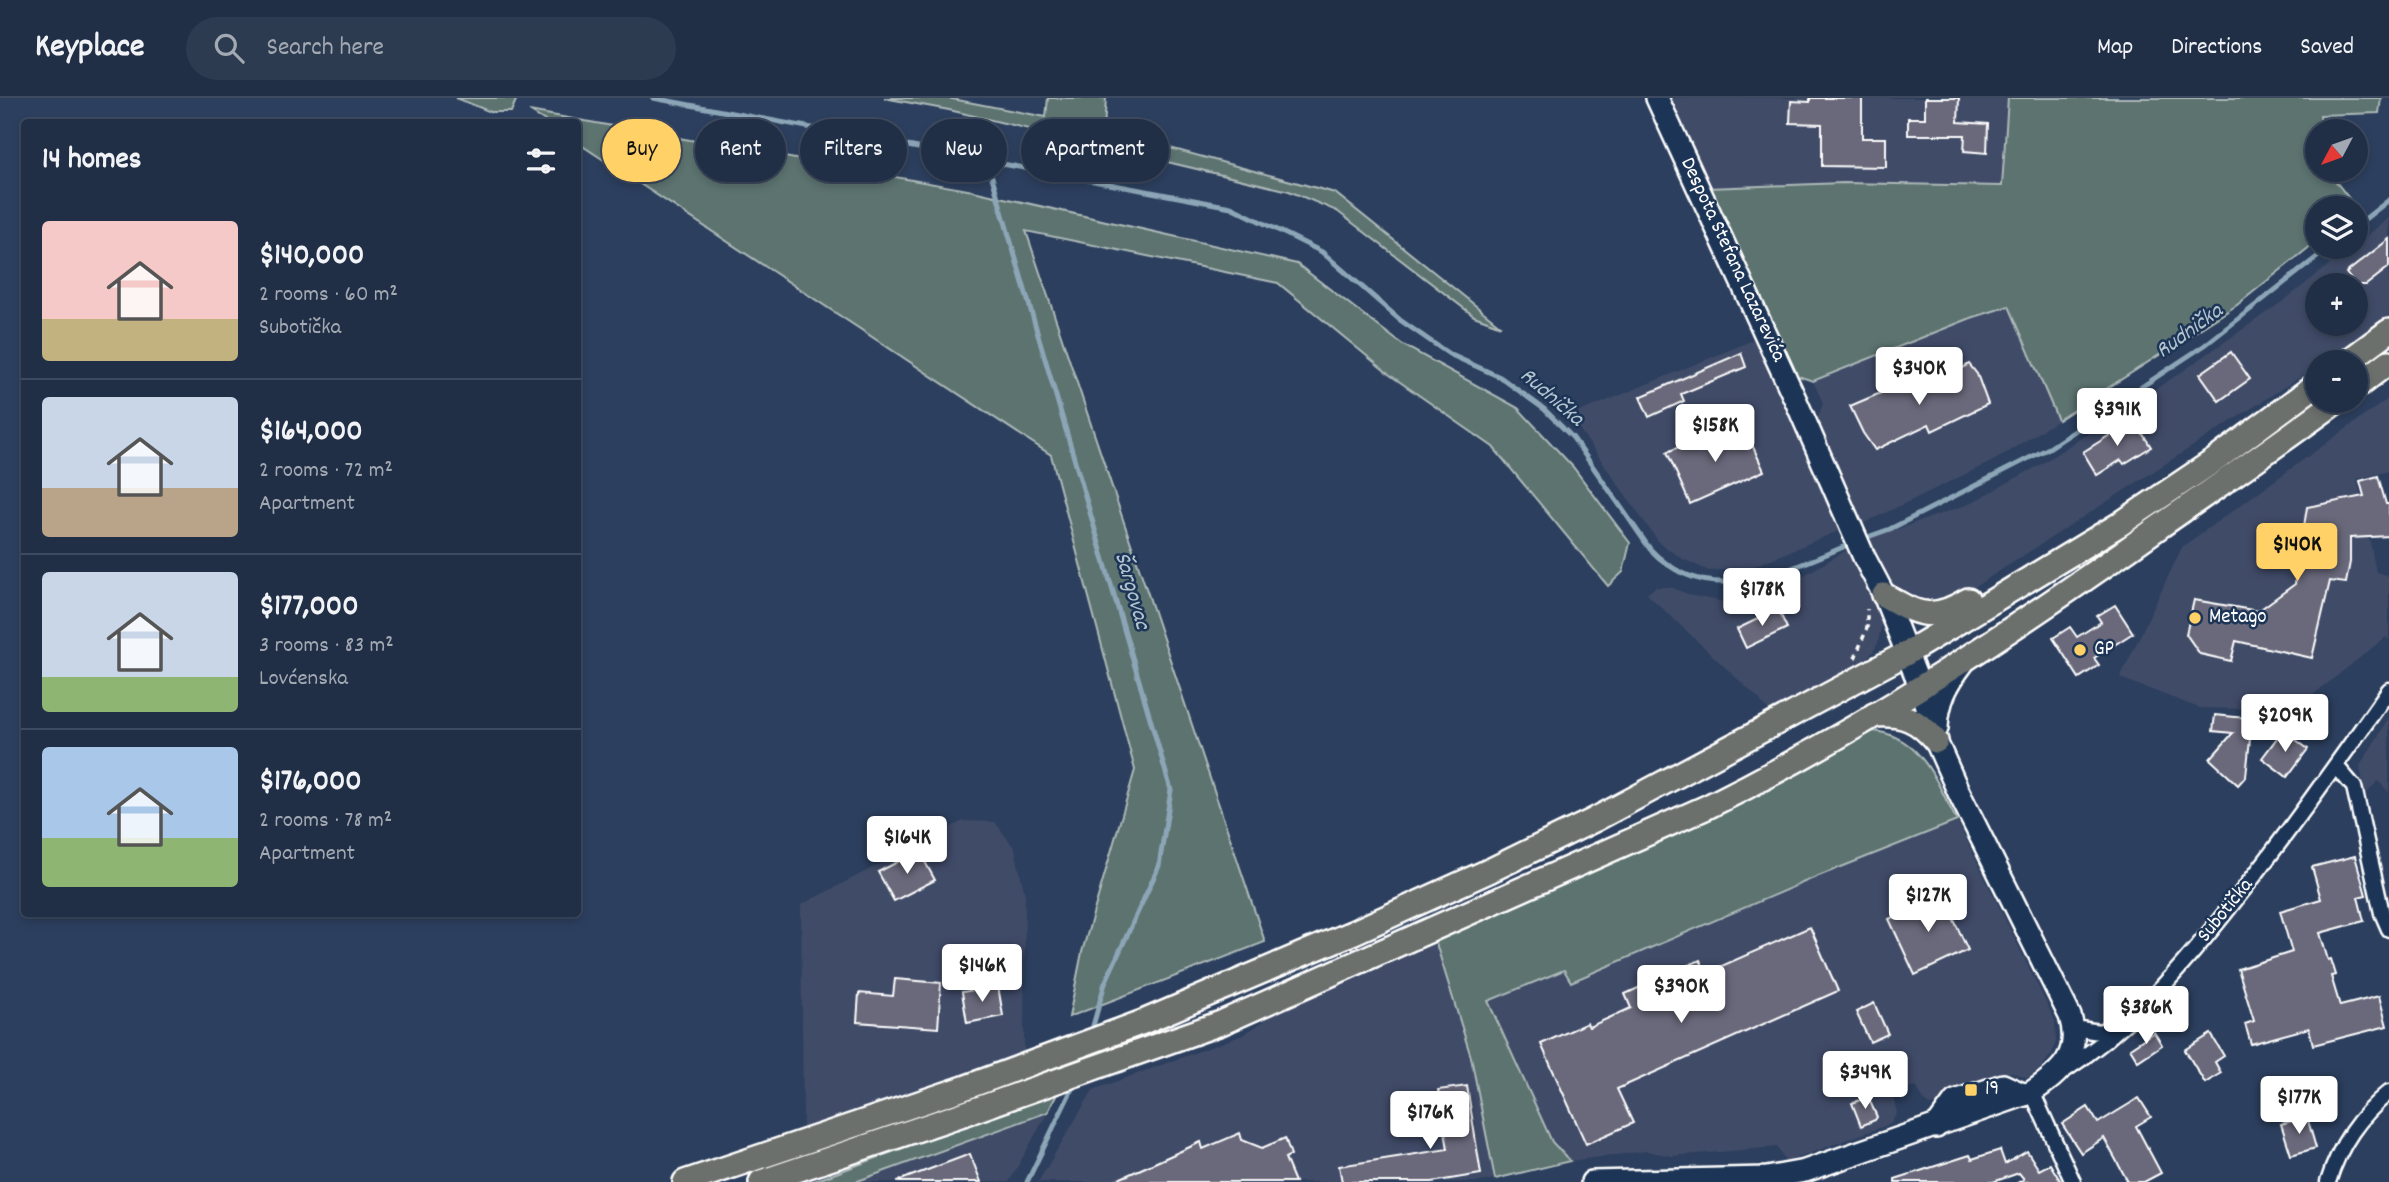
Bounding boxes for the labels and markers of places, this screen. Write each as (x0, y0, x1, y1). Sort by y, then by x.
pin: $340K (1870, 348, 1968, 407)
pin: $391K (2068, 388, 2166, 448)
pin: $158K (1666, 404, 1764, 464)
pin: $140K (2248, 524, 2346, 583)
pin: $178K (1713, 568, 1811, 628)
place label: Metago (2209, 603, 2267, 633)
marker: Metago (2187, 610, 2203, 626)
place label: GP (2094, 635, 2114, 665)
marker: GP (2072, 642, 2088, 658)
pin: $209K (2236, 694, 2334, 754)
pin: $164K (858, 816, 956, 876)
pin: $127K (1879, 874, 1977, 934)
pin: $146K (933, 944, 1031, 1004)
pin: $390K (1632, 965, 1730, 1025)
pin: $386K (2097, 986, 2195, 1046)
pin: $349K (1816, 1052, 1914, 1111)
place label: 19 (1985, 1075, 1999, 1105)
pin: $177K (2250, 1076, 2348, 1136)
marker: 19 (1963, 1082, 1979, 1098)
pin: $176K (1381, 1091, 1479, 1151)

